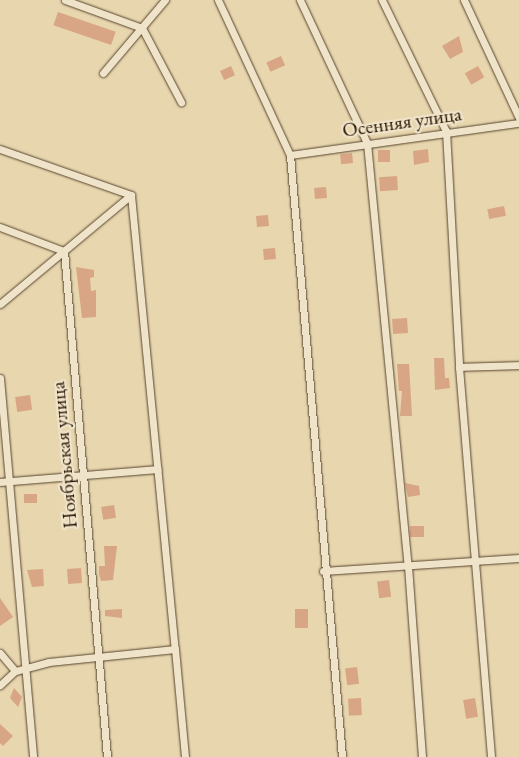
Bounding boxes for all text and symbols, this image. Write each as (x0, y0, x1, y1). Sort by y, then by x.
street label: Осенняя улица (341, 102, 463, 142)
street label: Ноябрьская улица (46, 381, 82, 529)

